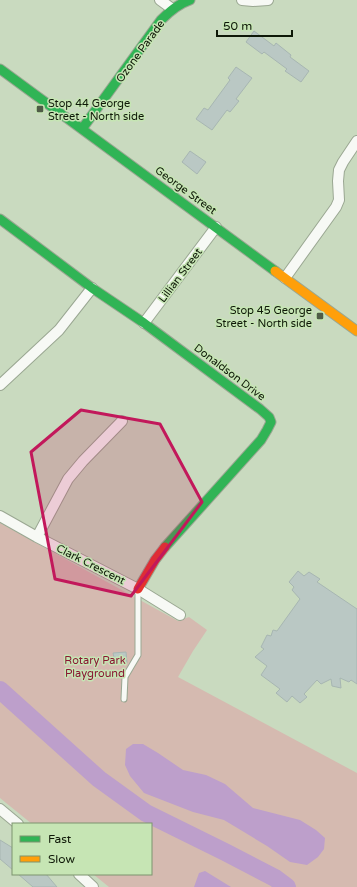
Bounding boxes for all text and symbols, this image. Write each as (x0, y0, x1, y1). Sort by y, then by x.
scale bar (217, 12, 292, 38)
street label: Ozone Parade (113, 18, 167, 85)
text: 50 m (223, 19, 252, 33)
place label: Stop 44 George Street - North side (48, 97, 144, 123)
marker: Stop 44 George Street - North side (35, 104, 45, 114)
street label: George Street (152, 164, 219, 217)
street label: Lillian Street (156, 246, 205, 305)
place label: Stop 45 George Street - North side (216, 304, 312, 330)
marker: Stop 45 George Street - North side (315, 311, 325, 321)
street label: Donaldson Drive (191, 341, 268, 403)
street label: Clark Crescent (54, 541, 127, 587)
park label: Rotary Park Playground (64, 654, 126, 680)
legend (12, 823, 152, 875)
text: Fast (48, 832, 72, 846)
text: Slow (48, 852, 75, 866)

